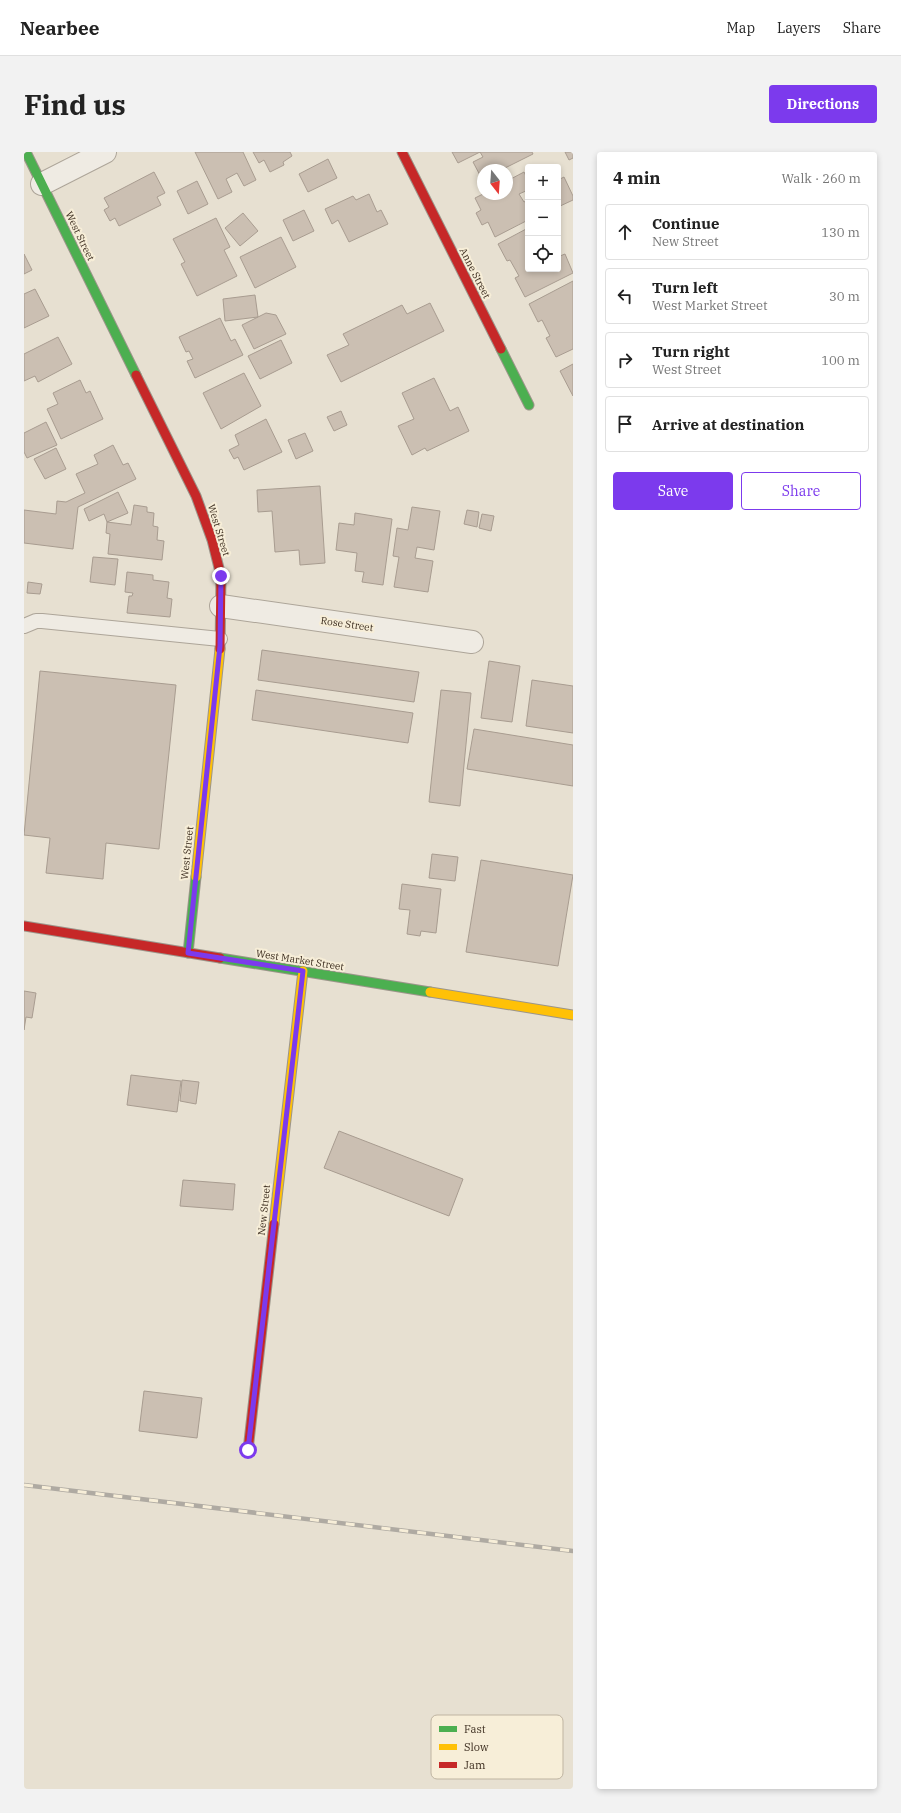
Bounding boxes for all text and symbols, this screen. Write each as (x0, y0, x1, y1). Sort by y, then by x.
text: Nearbee (20, 16, 99, 40)
text: Map (727, 19, 755, 37)
text: Layers (777, 19, 821, 37)
text: Share (843, 19, 881, 37)
button: Directions (769, 85, 877, 123)
text: Find us (24, 86, 126, 123)
north arrow (477, 164, 513, 200)
map controls (525, 164, 561, 272)
button: + (525, 164, 561, 200)
text: 4 min (613, 167, 661, 189)
text: Walk · 260 m (782, 170, 861, 187)
button: − (525, 200, 561, 236)
street label: West Street (62, 209, 98, 263)
text: Continue (652, 214, 719, 233)
icon: ahead (614, 221, 636, 243)
text: 130 m (821, 224, 860, 241)
text: New Street (652, 233, 719, 250)
button: locate (525, 236, 561, 272)
street label: Anne Street (457, 245, 494, 301)
text: Turn left (652, 278, 718, 297)
icon: left (614, 285, 636, 307)
text: 30 m (829, 288, 860, 305)
text: West Market Street (652, 297, 768, 314)
text: Turn right (652, 342, 730, 361)
icon: right (614, 349, 636, 371)
text: 100 m (821, 352, 860, 369)
text: West Street (652, 361, 721, 378)
icon: arrive (614, 413, 636, 435)
text: Arrive at destination (652, 415, 804, 434)
button: Save (613, 472, 733, 510)
button: Share (741, 472, 861, 510)
street label: West Street (205, 503, 233, 558)
route end (212, 567, 230, 585)
street label: Rose Street (320, 614, 375, 634)
street label: West Street (178, 825, 196, 880)
street label: West Market Street (255, 947, 345, 973)
street label: New Street (255, 1183, 273, 1236)
route start (239, 1441, 257, 1459)
legend (431, 1715, 563, 1779)
text: Fast (464, 1722, 486, 1736)
text: Slow (464, 1740, 489, 1754)
text: Jam (464, 1758, 486, 1772)

